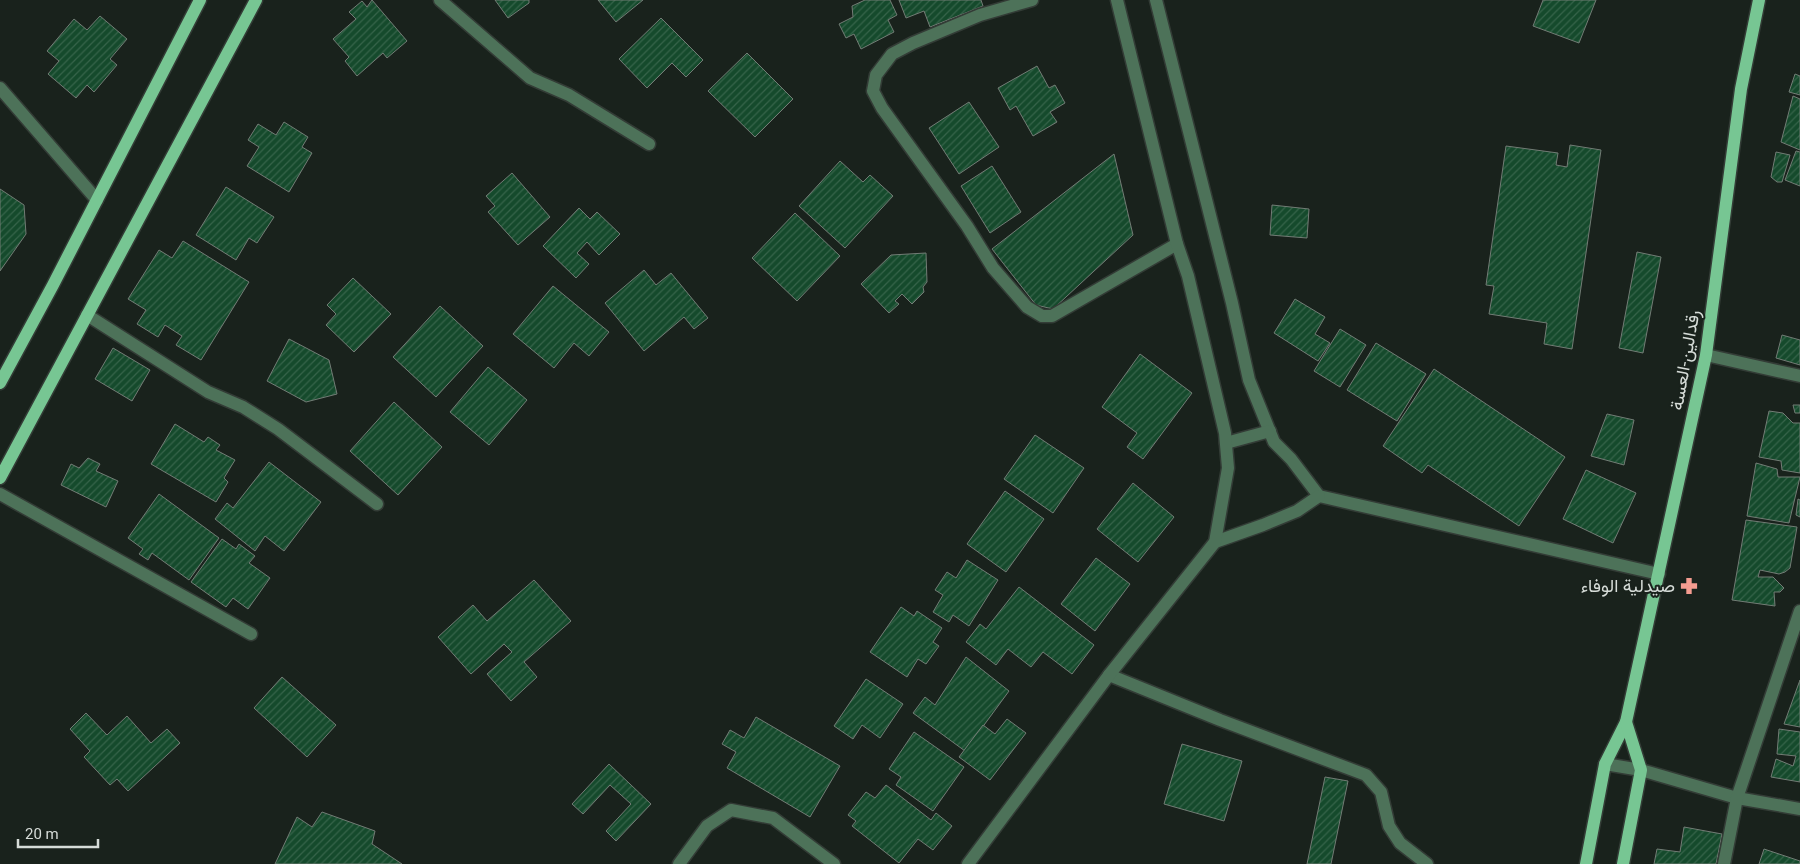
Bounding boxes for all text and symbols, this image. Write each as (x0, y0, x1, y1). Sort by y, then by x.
street label: رقدالين-العسة (1665, 308, 1705, 412)
place label: صيدلية الوفاء (1581, 575, 1675, 597)
pharmacy icon: صيدلية الوفاء (1679, 576, 1699, 596)
scale bar (18, 816, 98, 848)
text: 20 m (25, 825, 59, 843)

